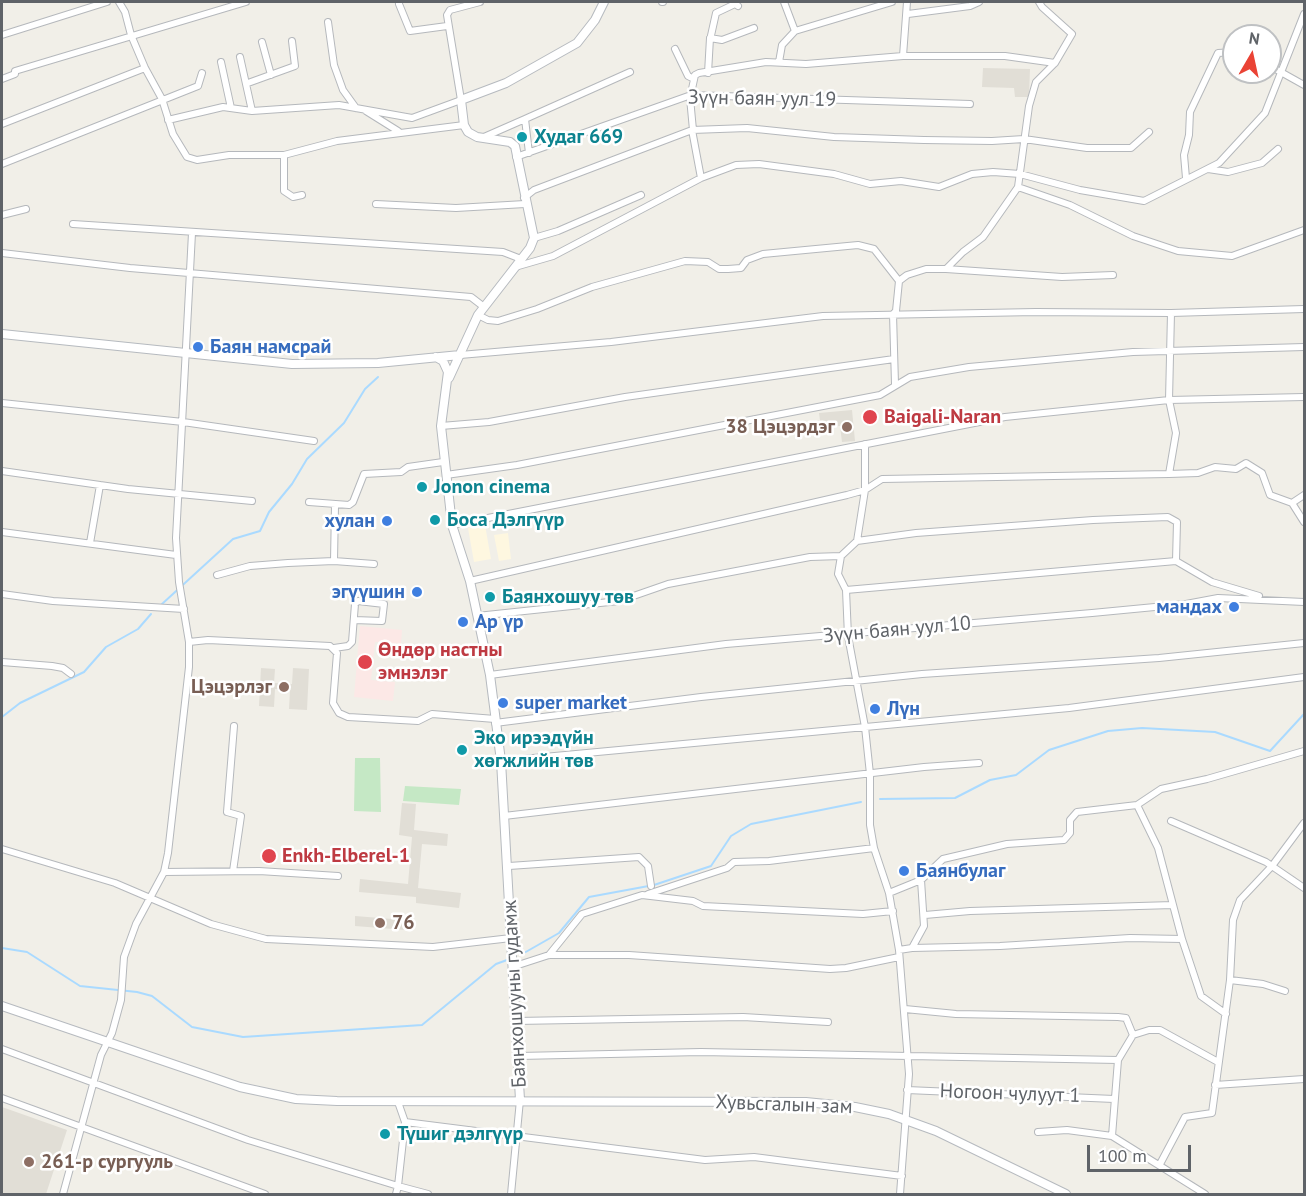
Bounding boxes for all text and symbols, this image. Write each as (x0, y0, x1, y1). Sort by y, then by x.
north arrow (1222, 24, 1282, 84)
text: N (1248, 27, 1261, 49)
street label: Зүүн баян уул 19 (688, 86, 836, 112)
place label: Худаг 669 (534, 125, 623, 149)
marker: Худаг 669 (515, 130, 529, 144)
place label: Баян намсрай (210, 335, 331, 359)
marker: Баян намсрай (191, 340, 205, 354)
place label: Baigali-Naran (884, 405, 1001, 429)
marker: Baigali-Naran (861, 408, 879, 426)
place label: 38 Цэцэрдэг (725, 415, 835, 439)
marker: 38 Цэцэрдэг (840, 420, 854, 434)
place label: Jonon cinema (434, 475, 550, 499)
marker: Jonon cinema (415, 480, 429, 494)
place label: Боса Дэлгүүр (447, 508, 564, 532)
place label: хулан (325, 509, 375, 533)
marker: Боса Дэлгүүр (428, 513, 442, 527)
marker: хулан (380, 514, 394, 528)
place label: эгүүшин (332, 580, 405, 604)
marker: эгүүшин (410, 585, 424, 599)
place label: Баянхошуу төв (502, 585, 634, 609)
marker: Баянхошуу төв (483, 590, 497, 604)
place label: мандах (1156, 595, 1222, 619)
marker: мандах (1227, 600, 1241, 614)
place label: Ар үр (475, 610, 524, 634)
street label: Зүүн баян уул 10 (822, 612, 972, 648)
marker: Ар үр (456, 615, 470, 629)
place label: Өндөр настны эмнэлэг (378, 638, 502, 685)
marker: Өндөр настны эмнэлэг (356, 653, 374, 671)
place label: Цэцэрлэг (191, 675, 272, 699)
marker: Цэцэрлэг (277, 680, 291, 694)
place label: super market (515, 691, 627, 715)
marker: super market (496, 696, 510, 710)
place label: Лүн (887, 697, 920, 721)
marker: Лүн (868, 702, 882, 716)
place label: Эко ирээдүйн хөгжлийн төв (474, 726, 594, 773)
marker: Эко ирээдүйн хөгжлийн төв (455, 743, 469, 757)
place label: Enkh-Elberel-1 (282, 844, 410, 868)
marker: Enkh-Elberel-1 (260, 847, 278, 865)
place label: Баянбулаг (916, 859, 1005, 883)
marker: Баянбулаг (897, 864, 911, 878)
street label: Баянхошууны гудамж (498, 900, 532, 1088)
place label: 76 (392, 911, 415, 935)
marker: 76 (373, 916, 387, 930)
street label: Ногоон чулуут 1 (939, 1080, 1081, 1108)
street label: Хувьсгалын зам (715, 1091, 853, 1119)
place label: Түшиг дэлгүүр (397, 1122, 523, 1146)
marker: Түшиг дэлгүүр (378, 1127, 392, 1141)
scale bar (1090, 1133, 1194, 1171)
text: 100 m (1098, 1144, 1147, 1167)
place label: 261-р сургууль (41, 1150, 173, 1174)
marker: 261-р сургууль (22, 1155, 36, 1169)

